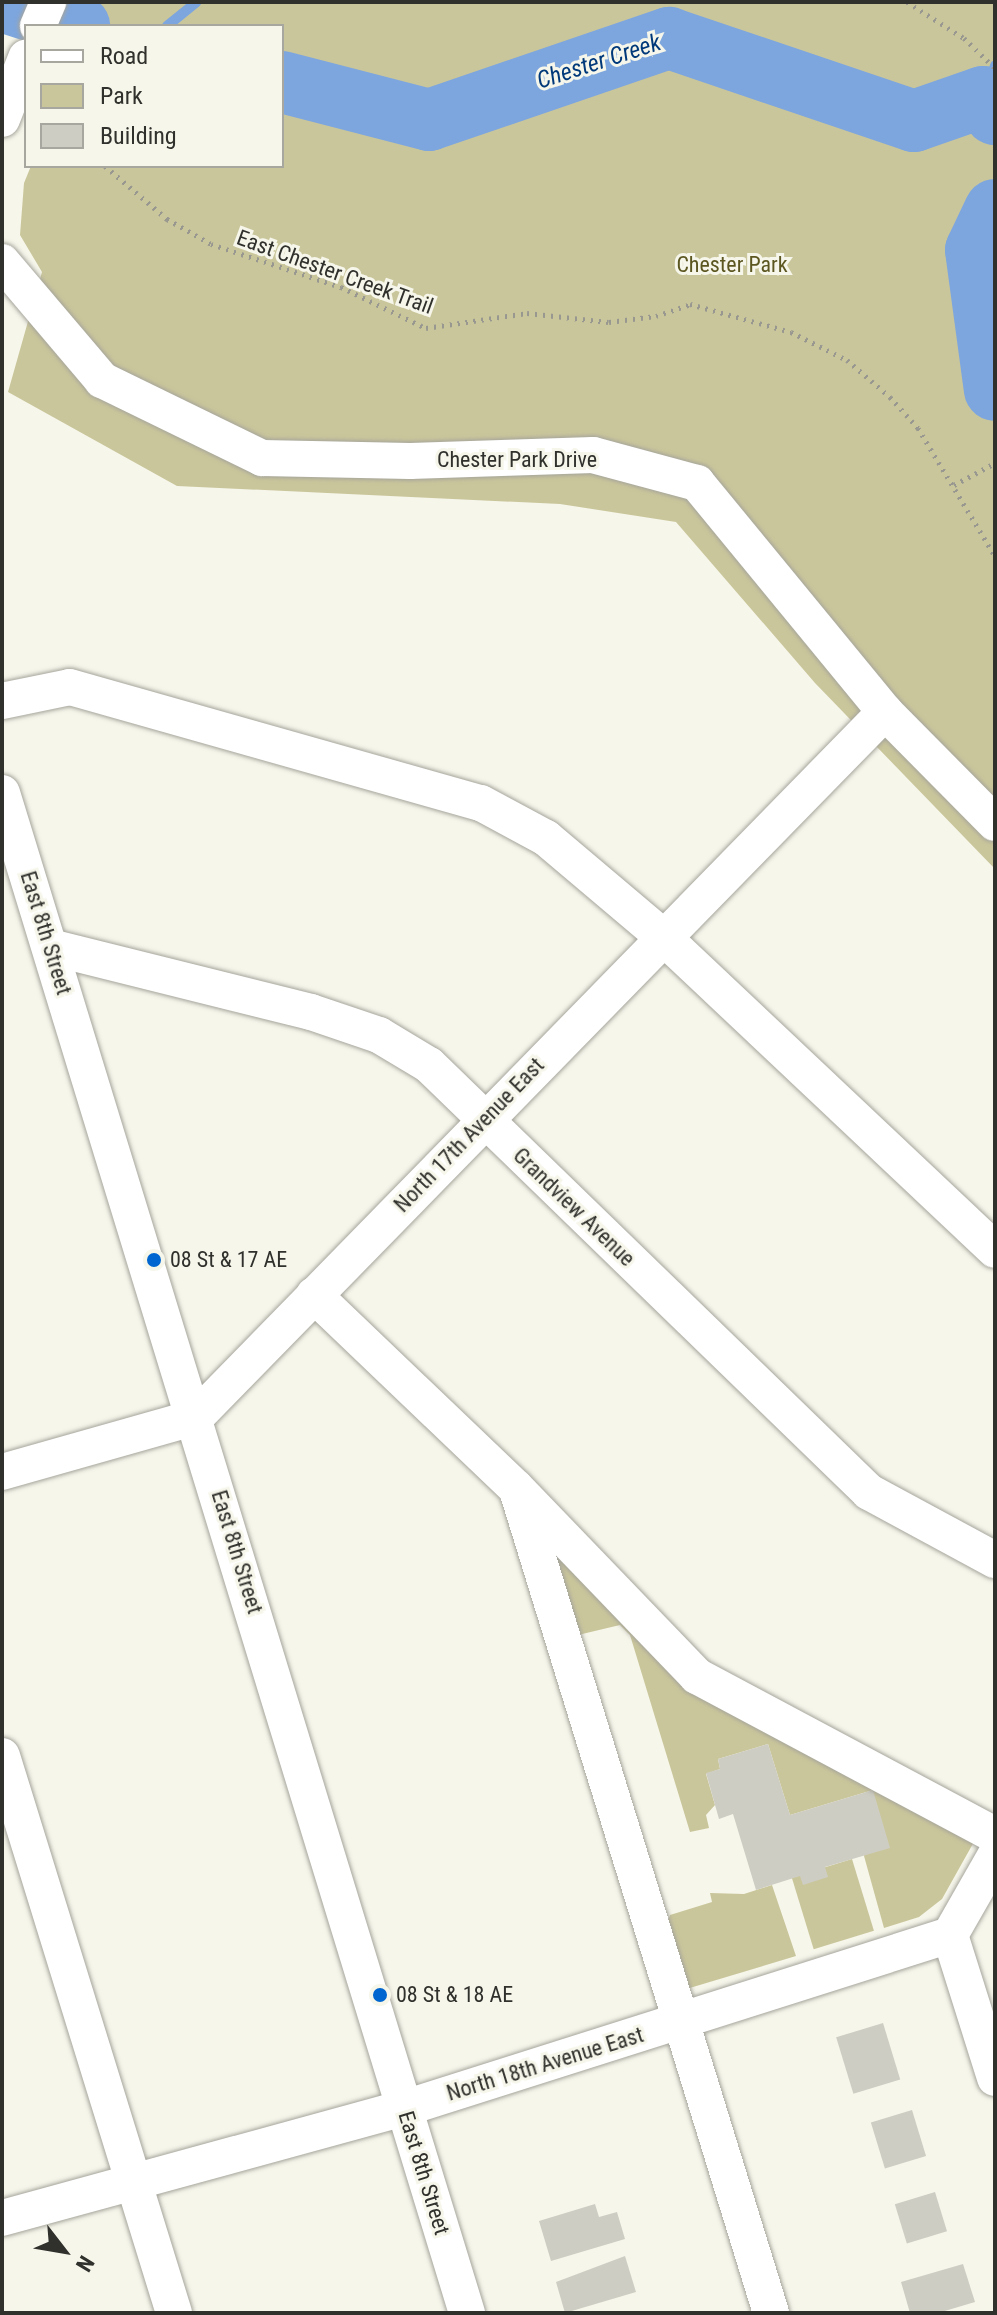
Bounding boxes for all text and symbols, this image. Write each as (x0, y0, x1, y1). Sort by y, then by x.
legend (24, 24, 284, 168)
water label: Chester Creek (533, 28, 665, 96)
text: Road (100, 42, 148, 70)
text: Park (100, 82, 143, 110)
text: Building (100, 122, 177, 150)
street label: East Chester Creek Trail (233, 224, 437, 320)
park label: Chester Park (676, 252, 788, 278)
street label: Chester Park Drive (437, 447, 597, 473)
street label: East 8th Street (15, 868, 77, 998)
street label: North 17th Avenue East (389, 1052, 549, 1218)
street label: Grandview Avenue (508, 1142, 640, 1272)
place label: 08 St & 17 AE (170, 1247, 287, 1273)
marker: 08 St & 17 AE (145, 1251, 163, 1269)
street label: East 8th Street (206, 1487, 268, 1617)
place label: 08 St & 18 AE (396, 1982, 513, 2008)
marker: 08 St & 18 AE (371, 1986, 389, 2004)
street label: North 18th Avenue East (443, 2021, 647, 2107)
street label: East 8th Street (393, 2108, 455, 2238)
north arrow (24, 2211, 104, 2291)
text: N (71, 2251, 99, 2276)

